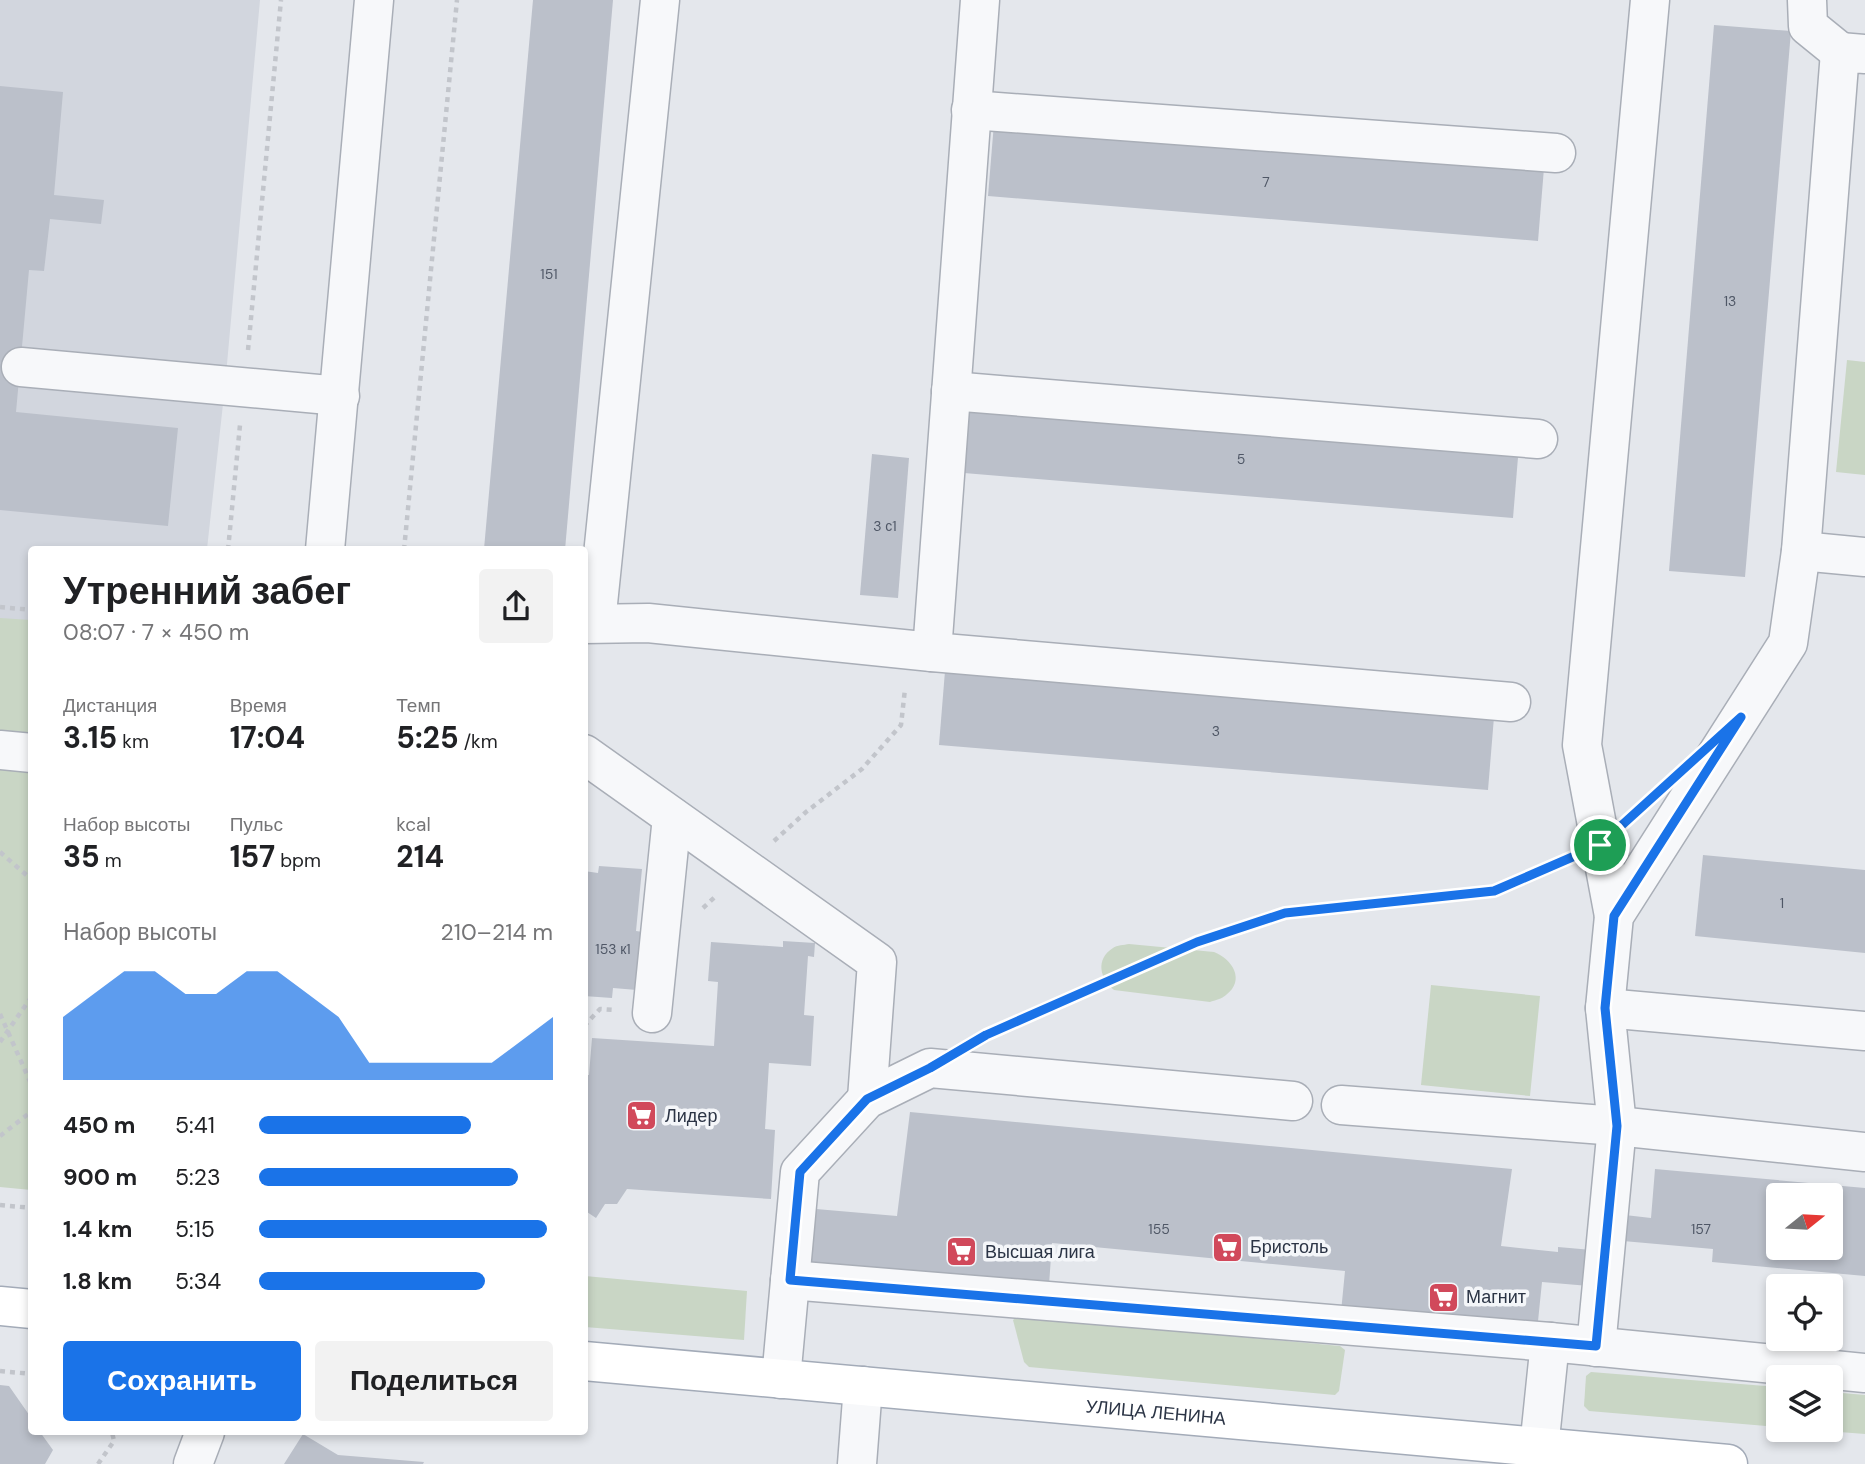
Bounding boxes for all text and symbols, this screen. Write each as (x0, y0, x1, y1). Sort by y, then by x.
house number: 7 (1262, 173, 1270, 191)
house number: 151 (540, 265, 558, 283)
house number: 13 (1724, 292, 1736, 310)
house number: 5 (1237, 450, 1245, 468)
house number: 3 с1 (873, 517, 897, 535)
text: Утренний забег (63, 566, 351, 616)
button: share (479, 569, 553, 643)
text: 08:07 · 7 × 450 m (63, 617, 249, 647)
text: Дистанция (63, 693, 157, 718)
text: Время (230, 693, 287, 718)
text: Темп (396, 693, 441, 718)
text: 3.15 (63, 718, 117, 757)
text: 17:04 (230, 718, 305, 757)
text: 5:25 (396, 718, 459, 757)
house number: 3 (1212, 722, 1220, 740)
text: km (117, 729, 149, 754)
text: /km (459, 729, 498, 754)
text: Набор высоты (63, 812, 190, 837)
text: Пульс (230, 812, 283, 837)
text: kcal (396, 812, 431, 837)
pin (1570, 815, 1630, 875)
icon: arrive (1581, 826, 1619, 864)
text: 35 (63, 837, 100, 876)
text: 157 (230, 837, 275, 876)
text: 214 (396, 837, 444, 876)
text: m (100, 848, 122, 873)
text: bpm (275, 848, 321, 873)
house number: 1 (1780, 894, 1784, 912)
text: Набор высоты (63, 917, 217, 947)
text: 210–214 m (440, 917, 553, 947)
house number: 153 к1 (595, 940, 631, 958)
supermarket icon: Лидер (625, 1099, 659, 1133)
place label: Лидер (665, 1104, 717, 1128)
text: 450 m (63, 1110, 136, 1140)
text: 5:41 (175, 1110, 215, 1140)
text: 900 m (63, 1162, 137, 1192)
text: 5:23 (175, 1162, 221, 1192)
north arrow (1766, 1183, 1843, 1260)
map controls (1766, 1183, 1843, 1442)
text: 1.4 km (63, 1214, 132, 1244)
text: 5:15 (175, 1214, 215, 1244)
house number: 155 (1148, 1220, 1170, 1238)
house number: 157 (1691, 1220, 1711, 1238)
supermarket icon: Бристоль (1210, 1230, 1244, 1264)
supermarket icon: Высшая лига (945, 1235, 979, 1269)
place label: Бристоль (1250, 1235, 1328, 1259)
place label: Высшая лига (985, 1240, 1096, 1264)
text: 1.8 km (63, 1266, 132, 1296)
text: 5:34 (175, 1266, 221, 1296)
button: locate (1766, 1274, 1843, 1351)
supermarket icon: Магнит (1426, 1280, 1460, 1314)
place label: Магнит (1466, 1285, 1526, 1309)
button: Сохранить (63, 1341, 301, 1421)
button: Поделиться (315, 1341, 553, 1421)
button: layers (1766, 1365, 1843, 1442)
street label: УЛИЦА ЛЕНИНА (1085, 1394, 1227, 1431)

